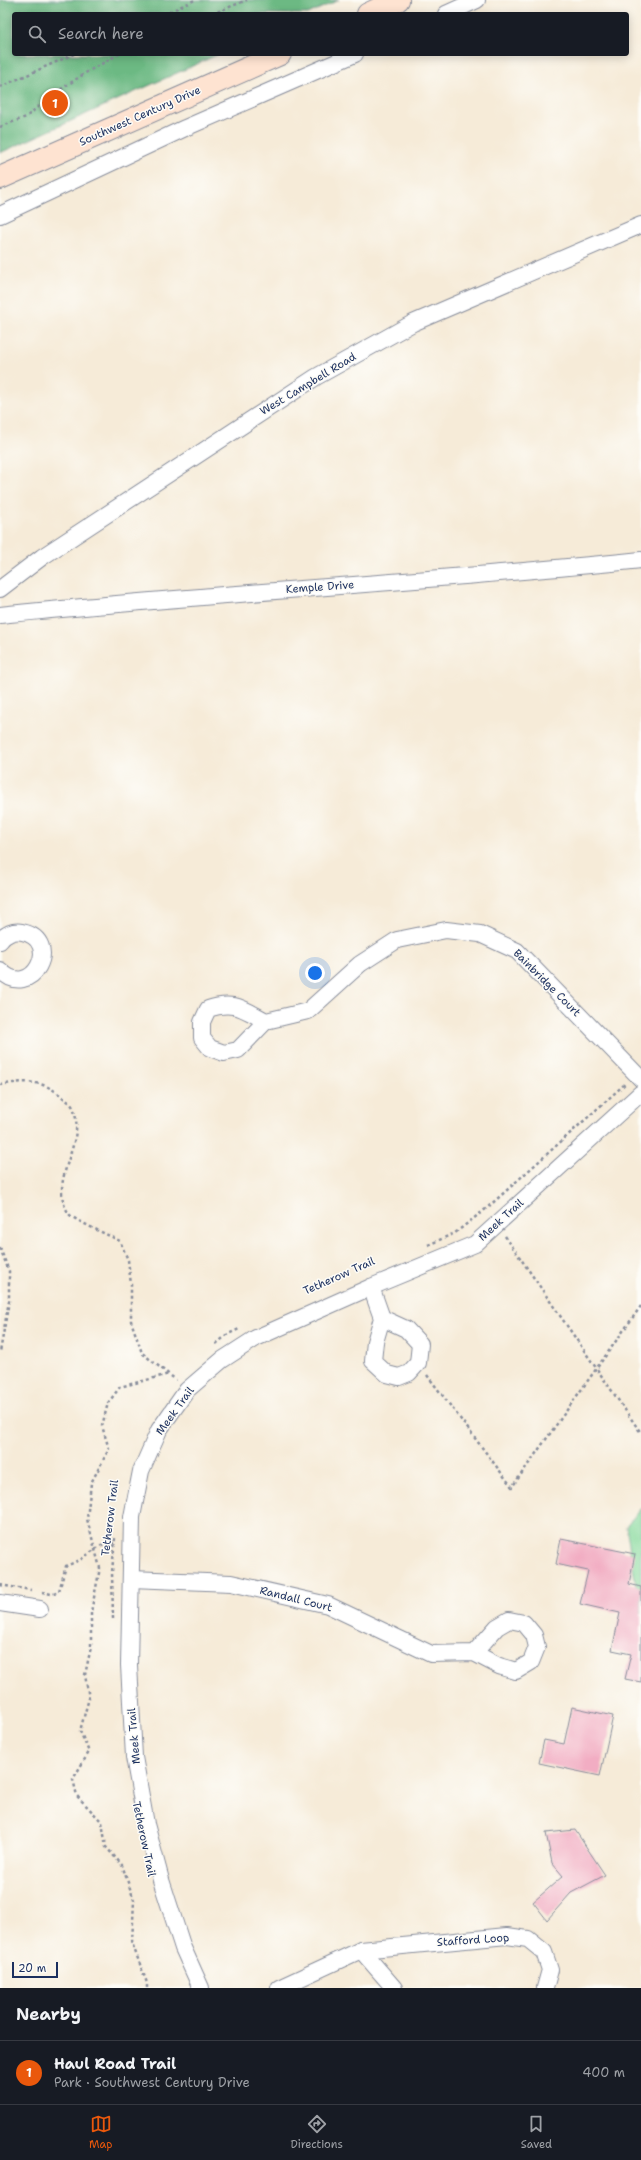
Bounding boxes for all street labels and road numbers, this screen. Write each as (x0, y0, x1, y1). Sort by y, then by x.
street label: Southwest Century Drive (77, 82, 203, 150)
street label: West Campbell Road (257, 349, 359, 419)
street label: Kemple Drive (285, 577, 355, 597)
street label: Bainbridge Court (510, 946, 584, 1020)
street label: Meek Trail (475, 1195, 527, 1244)
street label: Tetherow Trail (301, 1253, 378, 1298)
street label: Meek Trail (152, 1383, 198, 1438)
street label: Tetherow Trail (98, 1478, 122, 1557)
street label: Randall Court (258, 1583, 334, 1615)
street label: Meek Trail (124, 1707, 144, 1765)
street label: Tetherow Trail (129, 1800, 159, 1879)
street label: Stafford Loop (436, 1930, 510, 1950)

